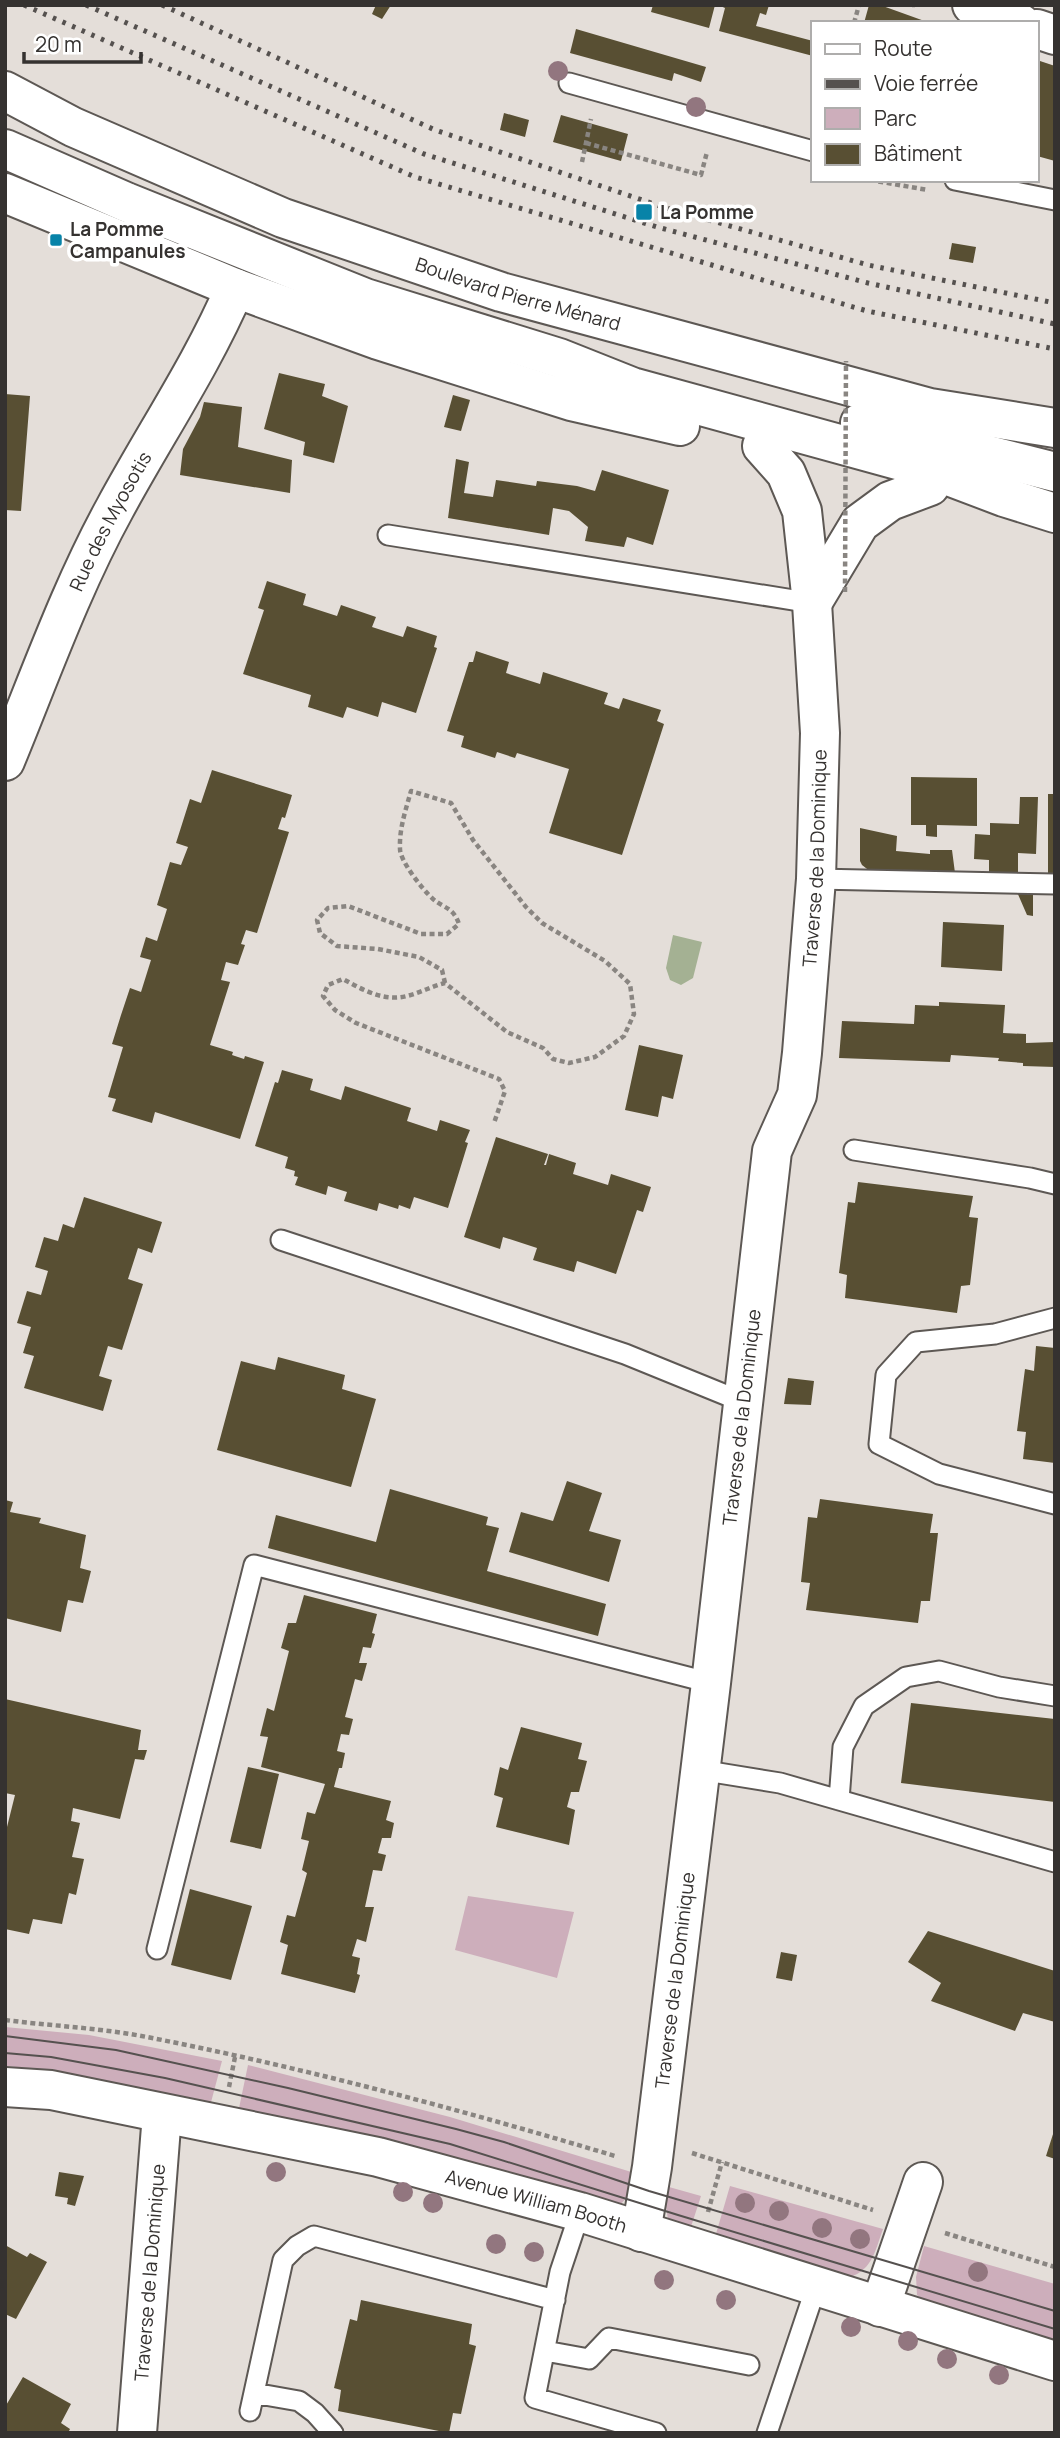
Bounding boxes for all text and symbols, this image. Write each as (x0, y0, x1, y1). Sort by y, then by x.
scale bar (24, 21, 142, 65)
legend (811, 21, 1039, 182)
text: 20 m (35, 30, 82, 58)
text: Route (874, 34, 932, 62)
text: Voie ferrée (874, 69, 978, 97)
text: Parc (874, 104, 917, 132)
text: Bâtiment (874, 139, 962, 167)
place label: La Pomme (660, 199, 754, 225)
marker: La Pomme (634, 202, 654, 222)
place label: La Pomme Campanules (70, 216, 186, 264)
marker: La Pomme Campanules (48, 232, 64, 248)
street label: Boulevard Pierre Ménard (412, 251, 624, 337)
street label: Rue des Myosotis (63, 446, 157, 595)
street label: Traverse de la Dominique (796, 749, 833, 968)
street label: Traverse de la Dominique (716, 1308, 767, 1527)
street label: Traverse de la Dominique (649, 1871, 701, 2090)
street label: Traverse de la Dominique (128, 2163, 171, 2382)
street label: Avenue William Booth (442, 2163, 630, 2239)

